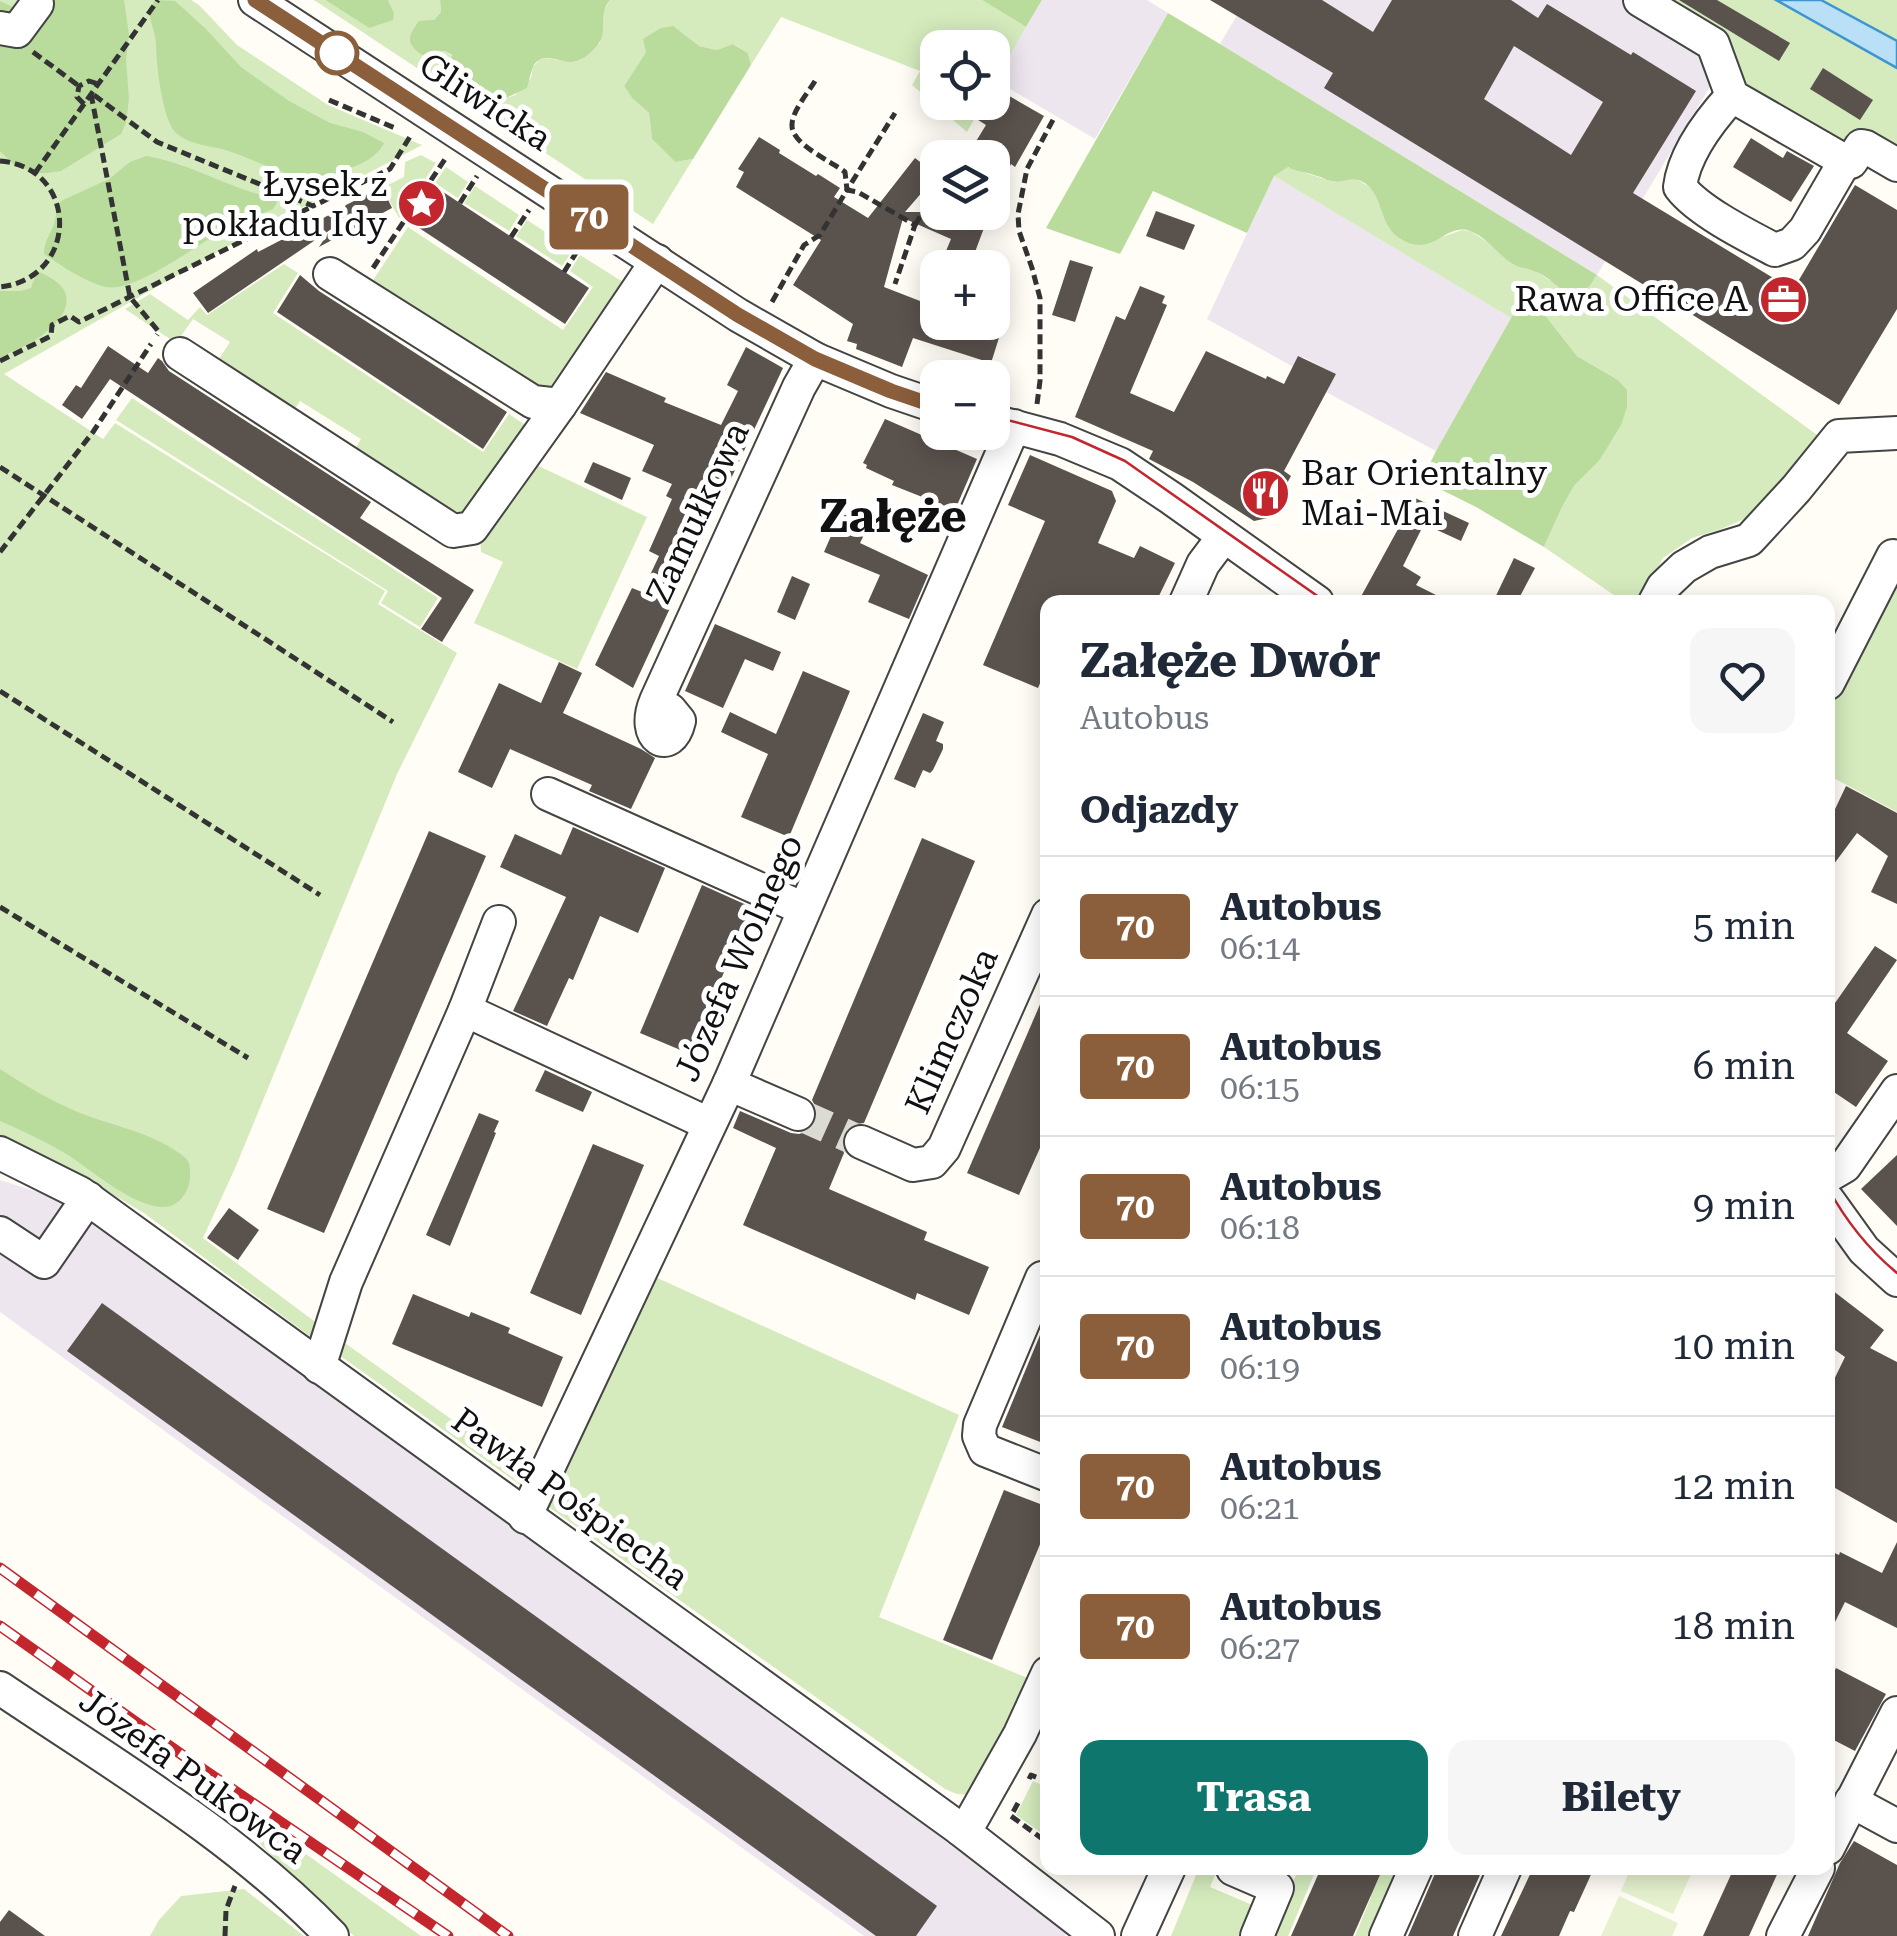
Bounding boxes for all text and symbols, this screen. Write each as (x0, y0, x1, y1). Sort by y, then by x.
map controls (920, 30, 1010, 450)
button: locate (920, 30, 1010, 120)
unlabelled marker (316, 32, 358, 74)
street label: Gliwicka (411, 44, 559, 160)
button: layers (920, 140, 1010, 230)
place label: Łysek z pokładu Idy (183, 164, 387, 245)
place icon: Łysek z pokładu Idy (396, 178, 448, 230)
line badge: 70 (544, 184, 634, 250)
text: 70 (569, 197, 609, 238)
button: + (920, 250, 1010, 340)
office icon: Rawa Office A (1757, 273, 1809, 325)
place label: Rawa Office A (1515, 279, 1749, 320)
button: − (920, 360, 1010, 450)
street label: Zamułkowa (638, 416, 758, 610)
place label: Bar Orientalny Mai-Mai (1301, 453, 1547, 534)
restaurant icon: Bar Orientalny Mai-Mai (1240, 467, 1292, 519)
district label: Załęże (819, 490, 967, 543)
button: heart (1690, 628, 1795, 733)
text: Załęże Dwór (1080, 633, 1381, 689)
text: Autobus (1080, 699, 1209, 737)
text: Odjazdy (1080, 788, 1238, 832)
street label: Józefa Wolnego (666, 828, 812, 1088)
text: Autobus (1220, 885, 1382, 929)
text: 5 min (1693, 904, 1795, 948)
text: 70 (1115, 906, 1155, 947)
text: 06:14 (1220, 929, 1300, 967)
street label: Klimczoka (897, 942, 1007, 1120)
text: Autobus (1220, 1025, 1382, 1069)
text: 6 min (1693, 1044, 1795, 1088)
text: 70 (1115, 1046, 1155, 1087)
text: 06:15 (1220, 1069, 1300, 1107)
text: Autobus (1220, 1165, 1382, 1209)
text: 9 min (1693, 1184, 1795, 1228)
text: 70 (1115, 1186, 1155, 1227)
text: 06:18 (1220, 1209, 1300, 1247)
text: Autobus (1220, 1305, 1382, 1349)
text: 10 min (1672, 1324, 1795, 1368)
text: 70 (1115, 1326, 1155, 1367)
text: 06:19 (1220, 1349, 1300, 1387)
street label: Pawła Pośpiecha (444, 1400, 696, 1598)
text: Autobus (1220, 1445, 1382, 1489)
text: 12 min (1672, 1464, 1795, 1508)
text: 70 (1115, 1466, 1155, 1507)
text: 06:21 (1220, 1489, 1300, 1527)
text: Autobus (1220, 1585, 1382, 1629)
text: 18 min (1672, 1604, 1795, 1648)
text: 70 (1115, 1606, 1155, 1647)
text: 06:27 (1220, 1629, 1300, 1667)
street label: Józefa Pukowca (71, 1680, 315, 1872)
button: Trasa (1080, 1740, 1428, 1855)
button: Bilety (1448, 1740, 1795, 1855)

